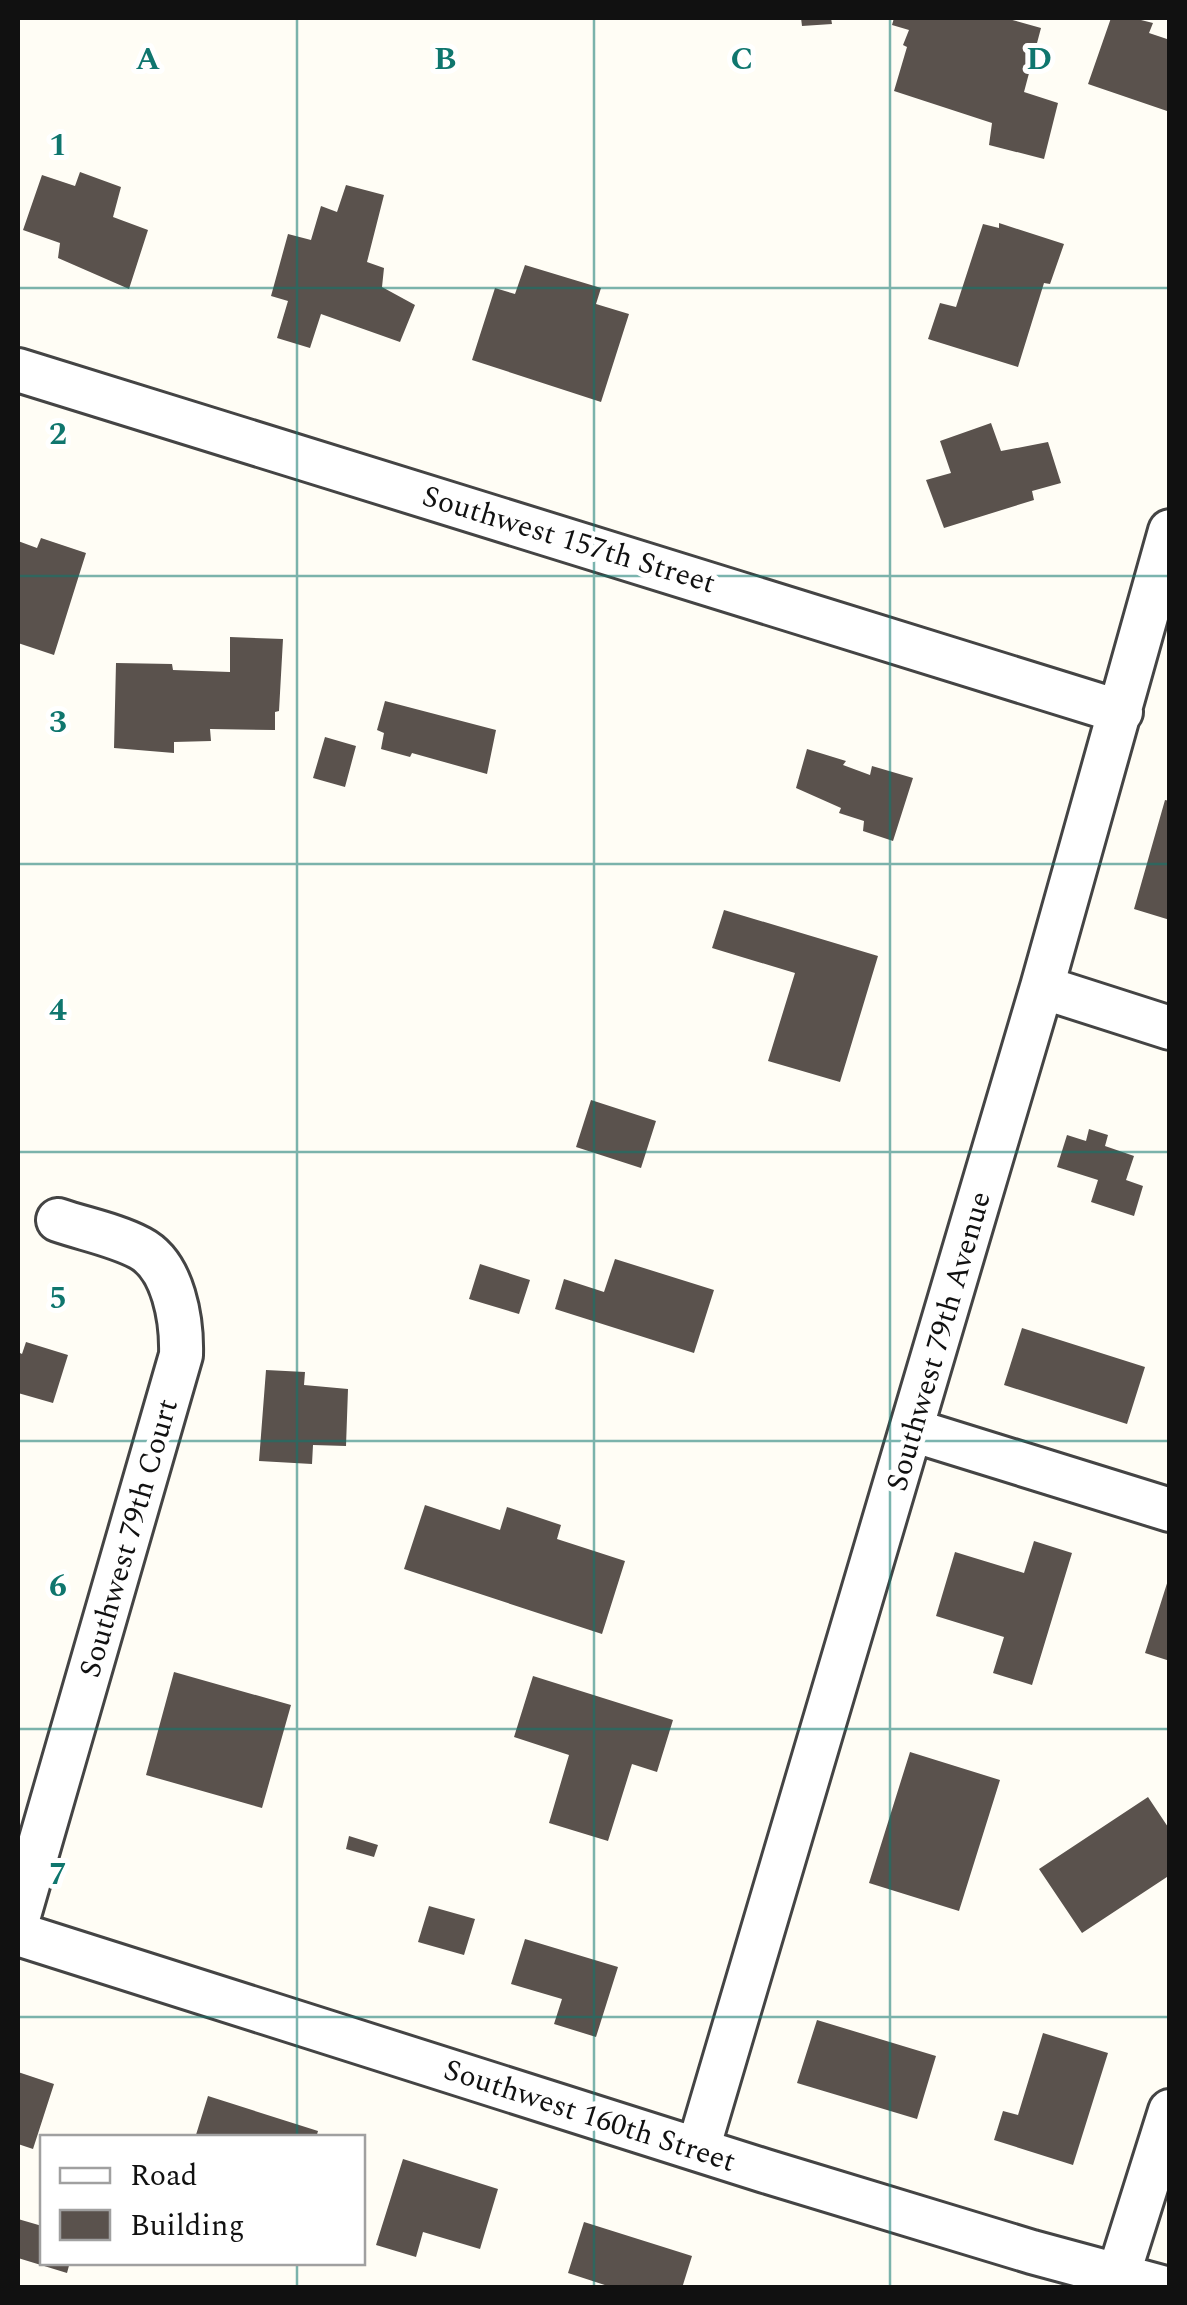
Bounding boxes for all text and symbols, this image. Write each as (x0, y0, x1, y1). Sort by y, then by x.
text: A (136, 35, 161, 84)
text: B (434, 35, 456, 84)
text: C (731, 35, 753, 84)
text: D (1026, 35, 1052, 84)
text: 1 (49, 121, 67, 170)
text: 2 (49, 410, 67, 459)
street label: Southwest 157th Street (416, 473, 721, 606)
text: 3 (49, 698, 67, 747)
text: 4 (49, 986, 67, 1035)
street label: Southwest 79th Avenue (874, 1186, 1004, 1497)
text: 5 (49, 1274, 67, 1323)
street label: Southwest 79th Court (67, 1393, 191, 1683)
text: 6 (49, 1562, 67, 1611)
text: 7 (49, 1850, 67, 1899)
street label: Southwest 160th Street (438, 2047, 742, 2185)
legend (40, 2135, 365, 2265)
text: Road (130, 2153, 198, 2199)
text: Building (130, 2203, 245, 2249)

